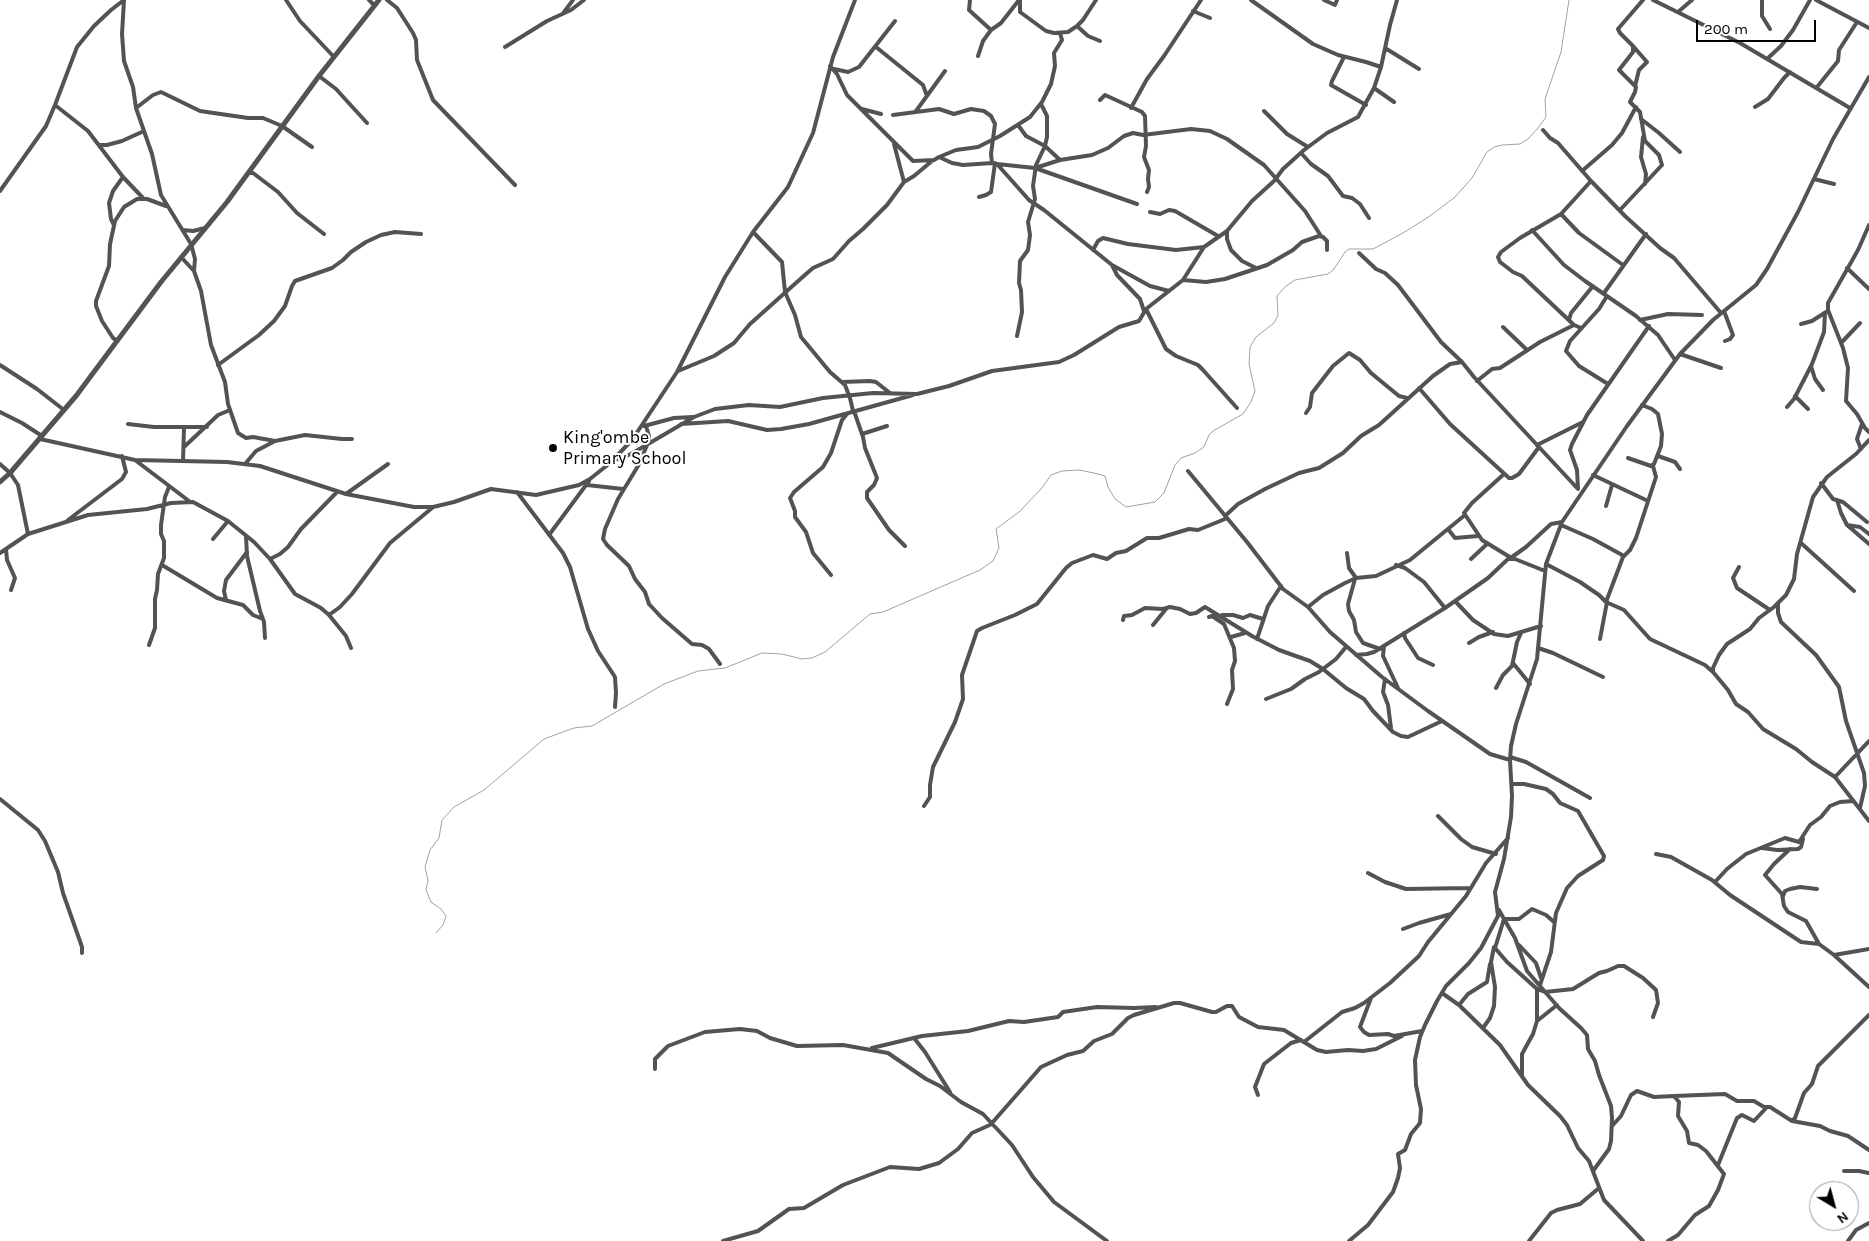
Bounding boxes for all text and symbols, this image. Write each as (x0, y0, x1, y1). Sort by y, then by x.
scale bar (1699, 10, 1819, 42)
text: 200 m (1704, 20, 1748, 38)
place label: King'ombe Primary School (563, 427, 686, 469)
marker: King'ombe Primary School (547, 442, 559, 454)
north arrow (1809, 1181, 1859, 1231)
text: N (1834, 1208, 1852, 1227)

